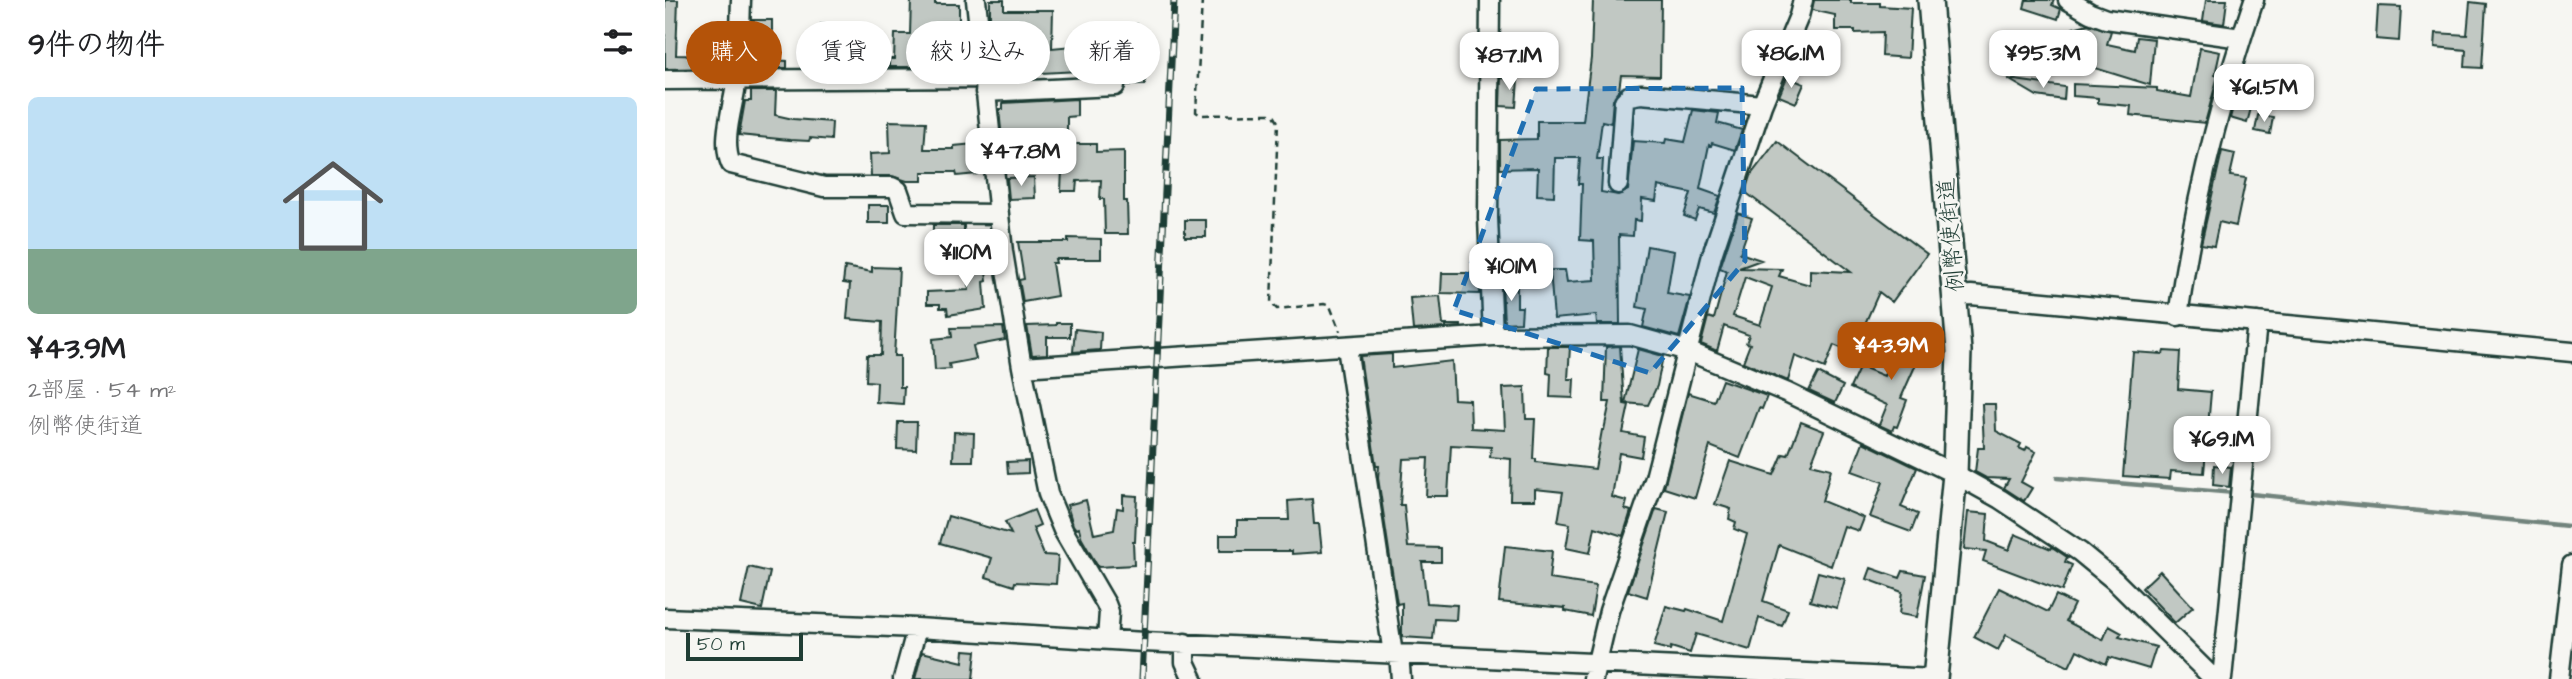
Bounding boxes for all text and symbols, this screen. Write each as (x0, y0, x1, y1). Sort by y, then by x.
chip: 購入 (686, 21, 782, 84)
chip: 賃貸 (796, 21, 892, 84)
chip: 絞り込み (906, 21, 1050, 84)
chip: 新着 (1064, 21, 1160, 84)
icon: filters (599, 23, 637, 61)
text: 9件の物件 (28, 24, 165, 66)
pin: ¥86.1M (1734, 31, 1848, 90)
pin: ¥95.3M (1986, 31, 2100, 90)
pin: ¥87.1M (1452, 32, 1566, 92)
text: ¥86.1M (1758, 37, 1824, 69)
text: ¥95.3M (2005, 37, 2081, 69)
text: ¥87.1M (1476, 39, 1542, 71)
pin: ¥61.5M (2207, 64, 2321, 124)
text: ¥61.5M (2230, 71, 2298, 103)
pin: ¥47.8M (964, 128, 1078, 188)
text: ¥47.8M (981, 135, 1061, 167)
icon: home (270, 143, 396, 269)
street label: 例幣使街道 (1930, 176, 1972, 294)
pin: ¥110M (917, 230, 1015, 289)
text: ¥110M (940, 236, 992, 268)
pin: ¥101M (1462, 244, 1560, 303)
text: ¥101M (1485, 250, 1537, 282)
pin: ¥43.9M (1834, 322, 1948, 382)
text: ¥43.9M (28, 328, 126, 370)
text: ¥43.9M (1854, 329, 1929, 361)
text: 2部屋 · 54 m² (28, 374, 177, 406)
text: 例幣使街道 (28, 410, 143, 442)
pin: ¥69.1M (2165, 416, 2279, 476)
text: ¥69.1M (2189, 423, 2255, 455)
scale bar (686, 630, 803, 662)
text: 50 m (697, 631, 745, 658)

